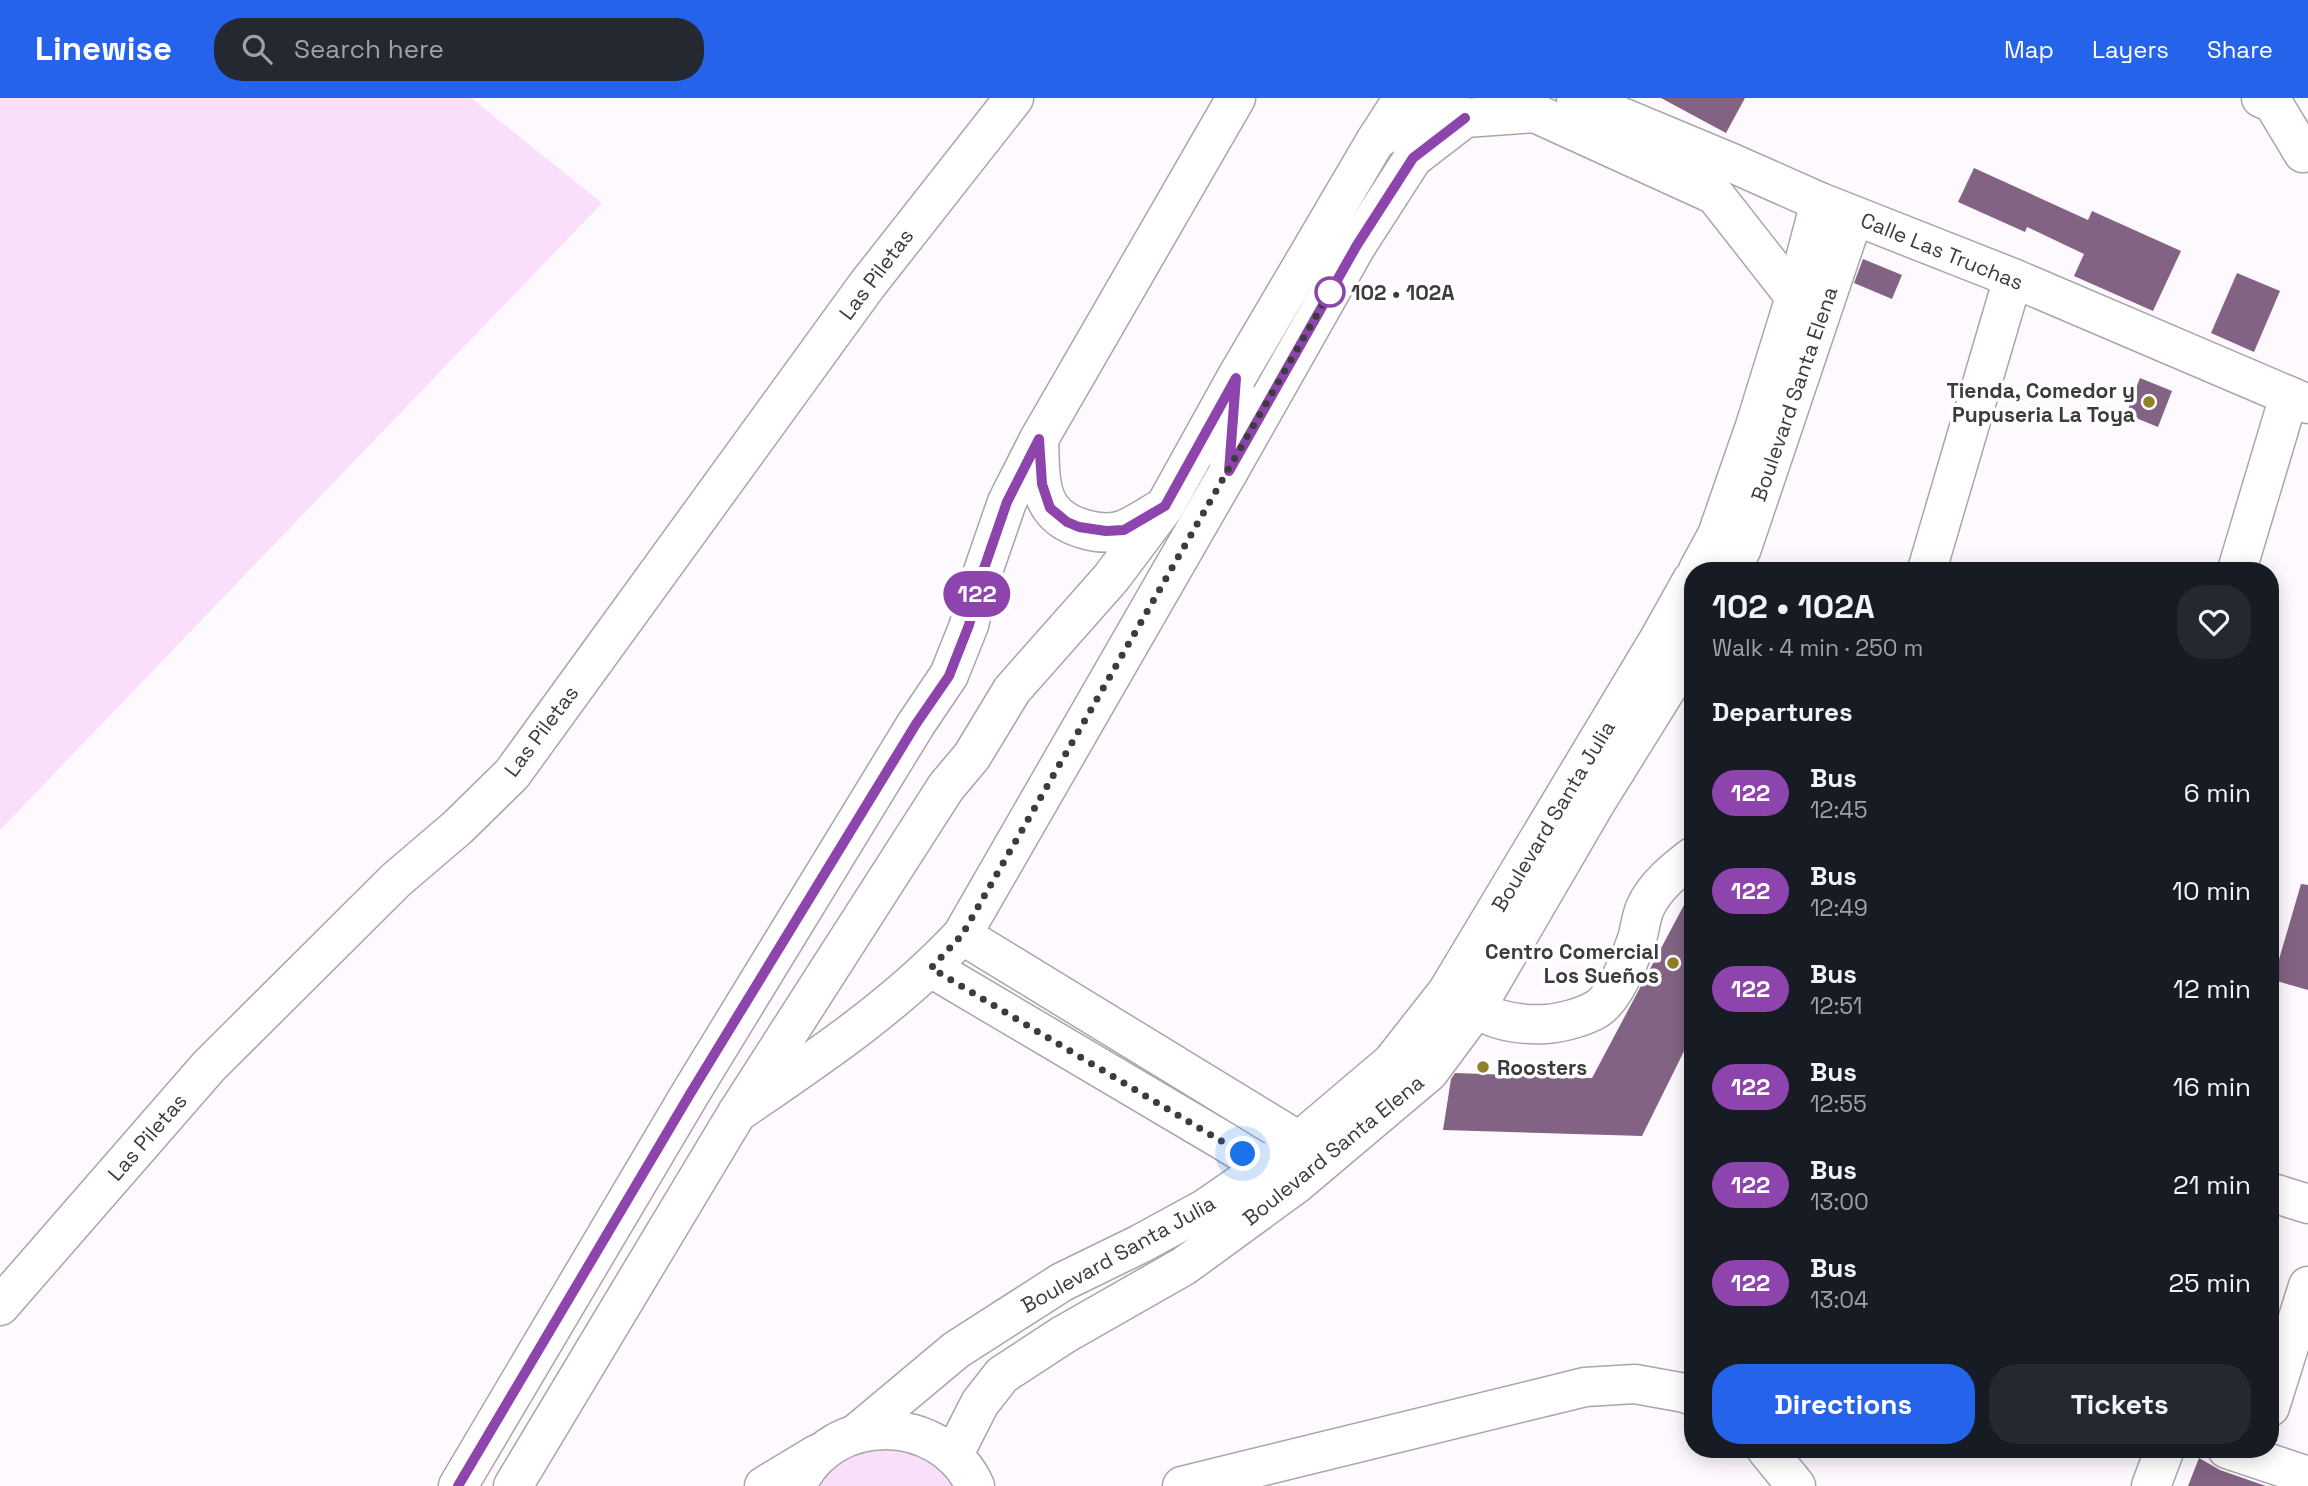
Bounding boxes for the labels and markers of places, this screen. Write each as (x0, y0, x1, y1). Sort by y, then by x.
marker: 102 • 102A (1315, 277, 1345, 307)
place label: 102 • 102A (1351, 279, 1455, 306)
place label: Tienda, Comedor y Pupuseria La Toya (1947, 377, 2135, 428)
marker: Tienda, Comedor y Pupuseria La Toya (2141, 394, 2157, 410)
place label: Centro Comercial Los Sueños (1485, 938, 1659, 989)
marker: Centro Comercial Los Sueños (1665, 955, 1681, 971)
place label: Roosters (1497, 1054, 1587, 1081)
marker: Roosters (1475, 1059, 1491, 1075)

